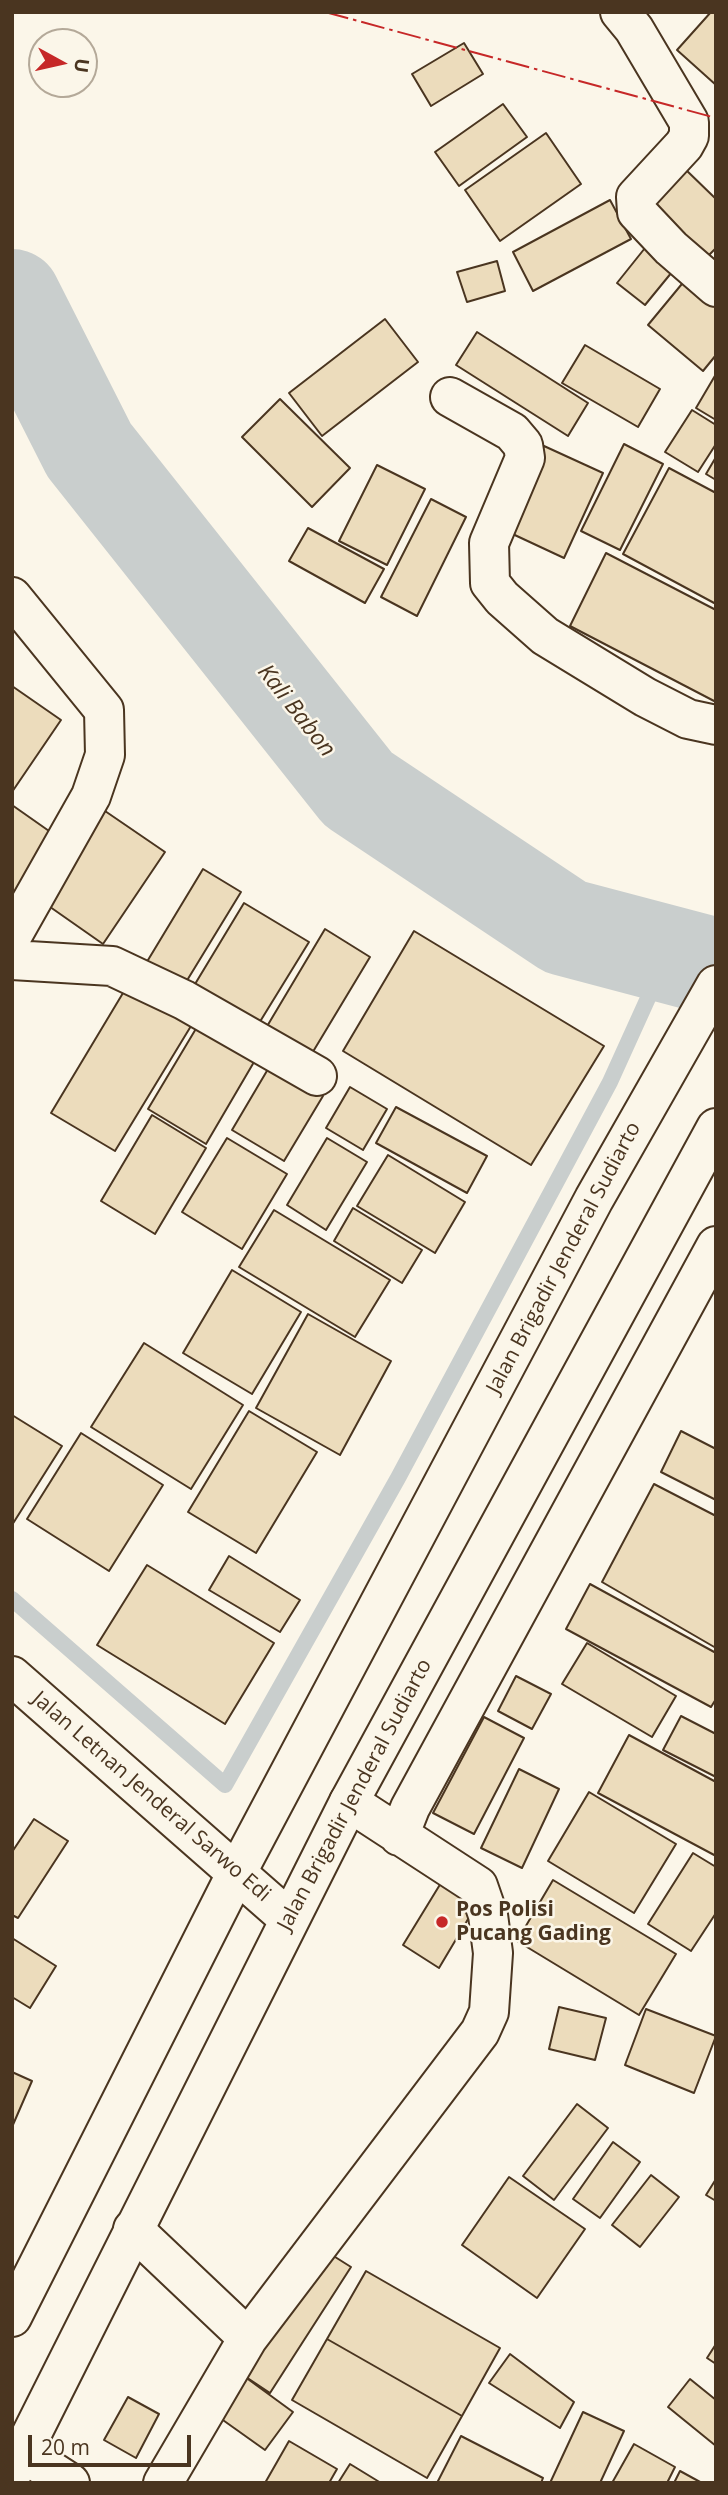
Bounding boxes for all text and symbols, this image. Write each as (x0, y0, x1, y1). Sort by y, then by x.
north arrow (28, 28, 98, 98)
text: U (68, 57, 96, 75)
water label: Kali Babon (251, 659, 341, 763)
street label: Jalan Brigadir Jenderal Sudiarto (481, 1118, 647, 1398)
street label: Jalan Brigadir Jenderal Sudiarto (272, 1655, 438, 1935)
street label: Jalan Letnan Jenderal Sarwo Edi (27, 1687, 275, 1907)
place label: Pos Polisi Pucang Gading (456, 1897, 611, 1947)
marker: Pos Polisi Pucang Gading (434, 1914, 450, 1930)
scale bar (32, 2422, 194, 2466)
text: 20 m (41, 2433, 90, 2461)

